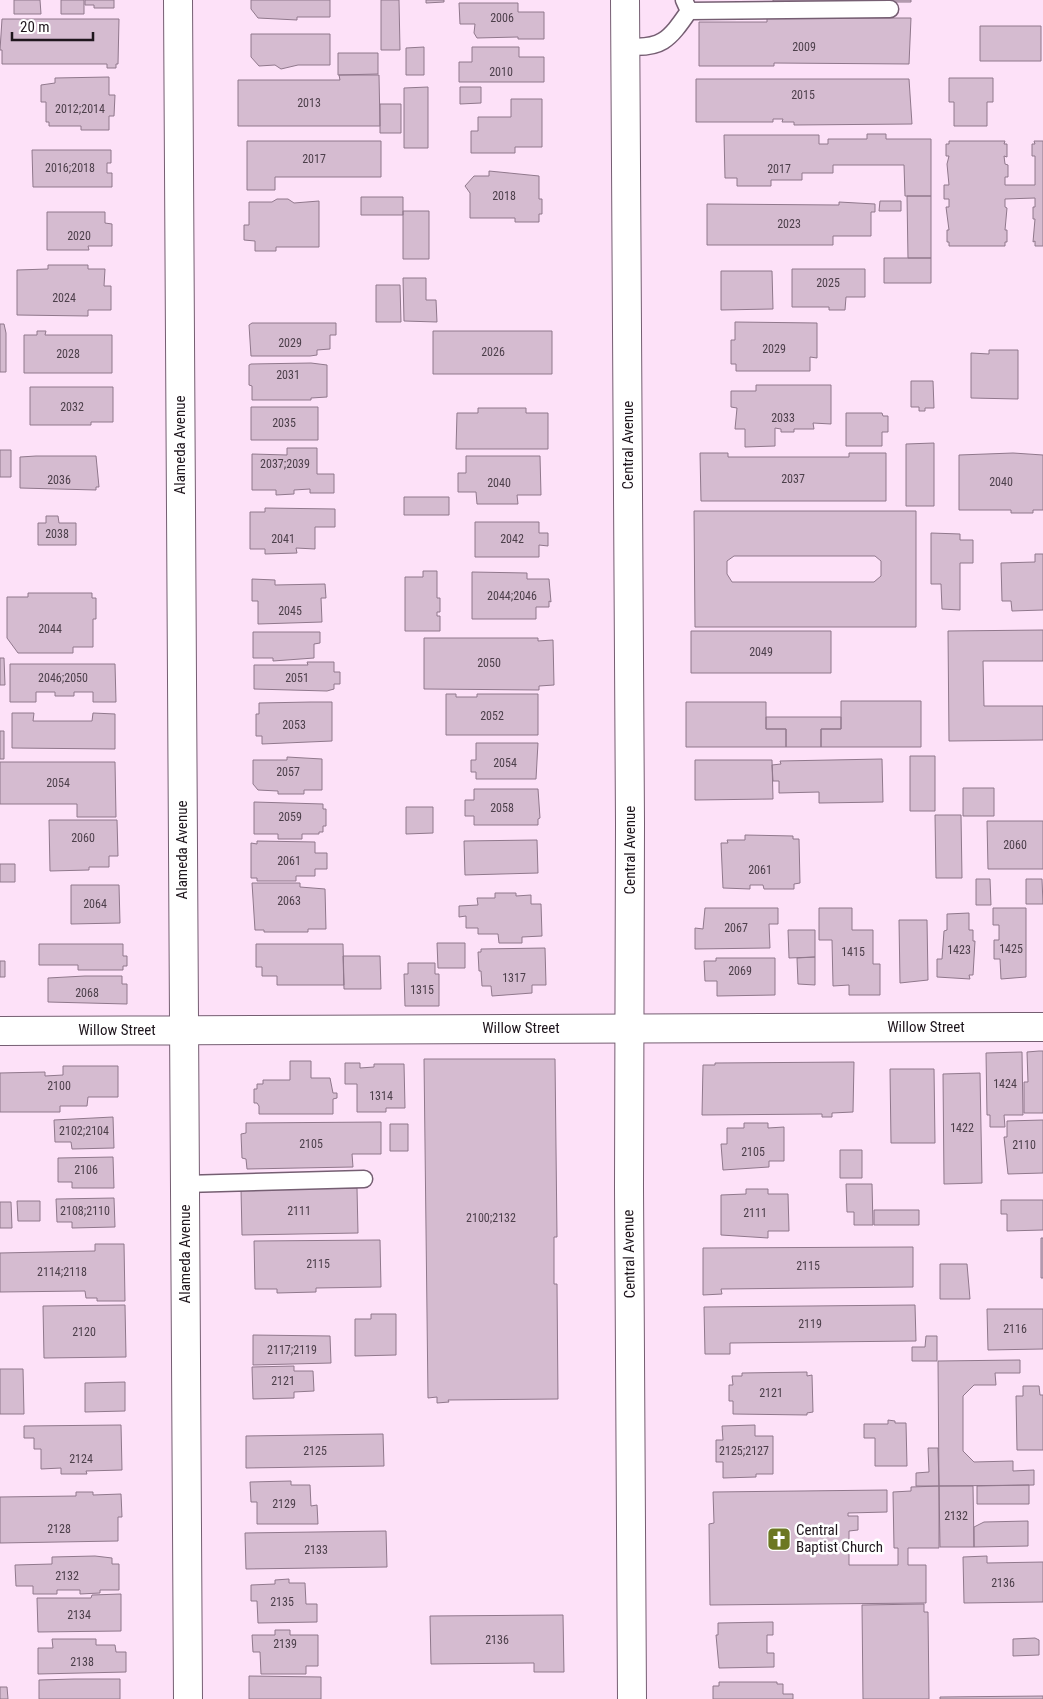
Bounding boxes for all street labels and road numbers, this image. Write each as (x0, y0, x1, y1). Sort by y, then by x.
street label: Alameda Avenue (171, 396, 189, 494)
street label: Central Avenue (619, 401, 637, 489)
street label: Alameda Avenue (173, 801, 191, 899)
street label: Central Avenue (621, 806, 639, 894)
street label: Willow Street (887, 1018, 965, 1036)
street label: Willow Street (482, 1019, 560, 1037)
street label: Willow Street (78, 1021, 156, 1039)
street label: Alameda Avenue (176, 1205, 194, 1303)
street label: Central Avenue (619, 1209, 639, 1299)

